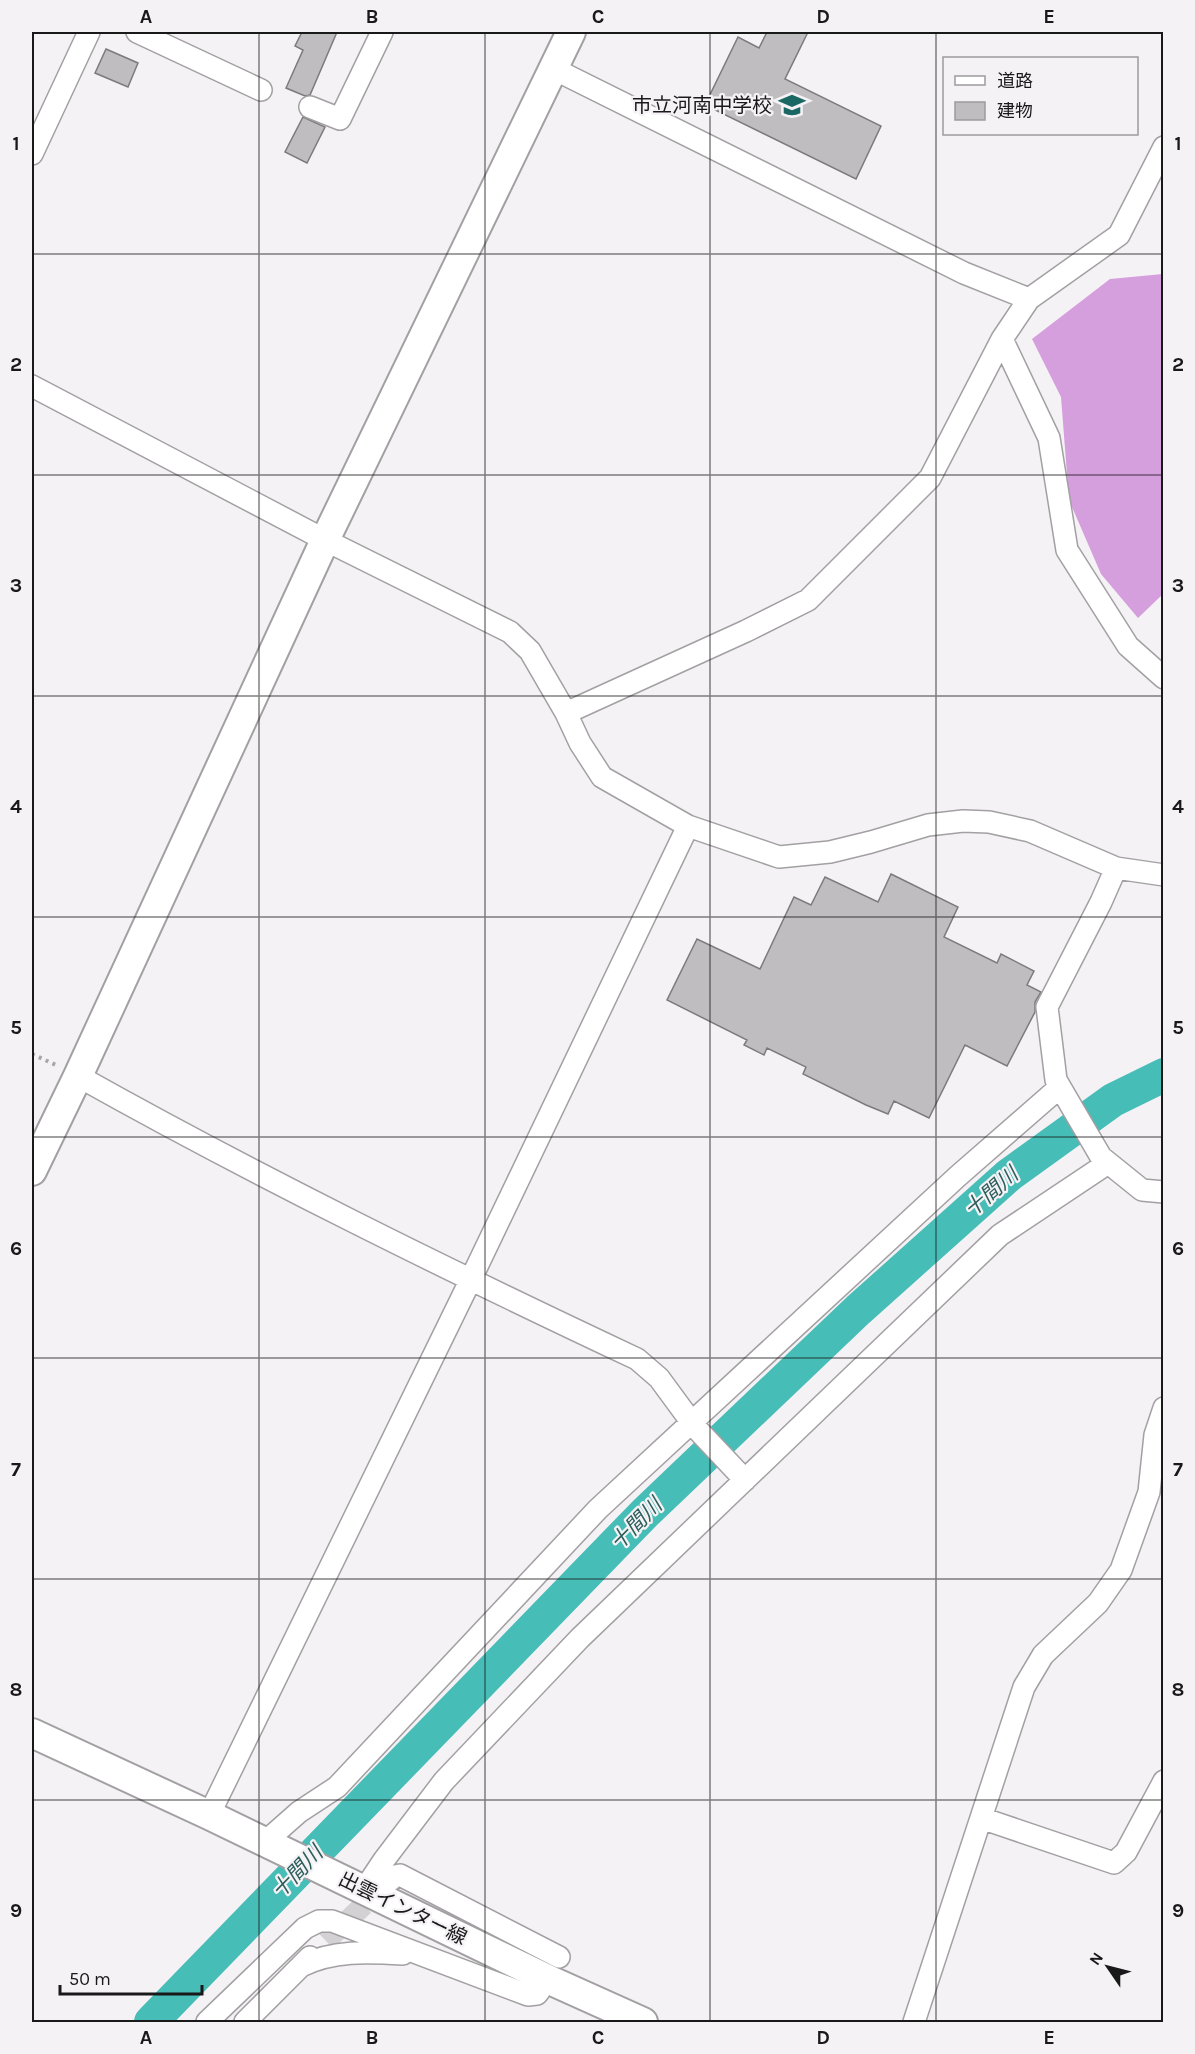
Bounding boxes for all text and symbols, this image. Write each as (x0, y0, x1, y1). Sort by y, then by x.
text: A (140, 5, 153, 28)
text: B (366, 5, 378, 28)
text: C (592, 5, 604, 28)
text: D (816, 5, 830, 28)
text: E (1043, 5, 1055, 28)
legend (943, 57, 1138, 135)
text: 道路 (997, 70, 1033, 92)
school or university icon: 市立河南中学校 (777, 90, 807, 120)
place label: 市立河南中学校 (632, 94, 772, 117)
text: 建物 (997, 100, 1033, 122)
text: 1 (12, 132, 20, 155)
text: 1 (1174, 132, 1182, 155)
text: 2 (10, 353, 22, 376)
text: 2 (1172, 353, 1184, 376)
text: 3 (10, 574, 22, 597)
text: 3 (1172, 574, 1184, 597)
text: 4 (10, 795, 22, 818)
text: 4 (1172, 795, 1184, 818)
text: 5 (10, 1016, 22, 1039)
text: 5 (1172, 1016, 1184, 1039)
water label: 十間川 (959, 1161, 1024, 1222)
text: 6 (10, 1237, 22, 1260)
text: 6 (1172, 1237, 1184, 1260)
text: 7 (11, 1458, 21, 1481)
text: 7 (1173, 1458, 1183, 1481)
water label: 十間川 (605, 1492, 668, 1555)
text: 8 (10, 1678, 22, 1701)
text: 8 (1172, 1678, 1184, 1701)
water label: 十間川 (266, 1840, 329, 1903)
street label: 出雲インター線 (335, 1867, 471, 1949)
text: 9 (10, 1899, 22, 1922)
text: 9 (1172, 1899, 1184, 1922)
north arrow (1078, 1937, 1138, 1997)
text: N (1085, 1949, 1107, 1969)
scale bar (60, 1958, 202, 1996)
text: 50 m (69, 1968, 111, 1990)
text: A (140, 2026, 153, 2049)
text: B (366, 2026, 378, 2049)
text: C (592, 2026, 604, 2049)
text: D (816, 2026, 830, 2049)
text: E (1043, 2026, 1055, 2049)

